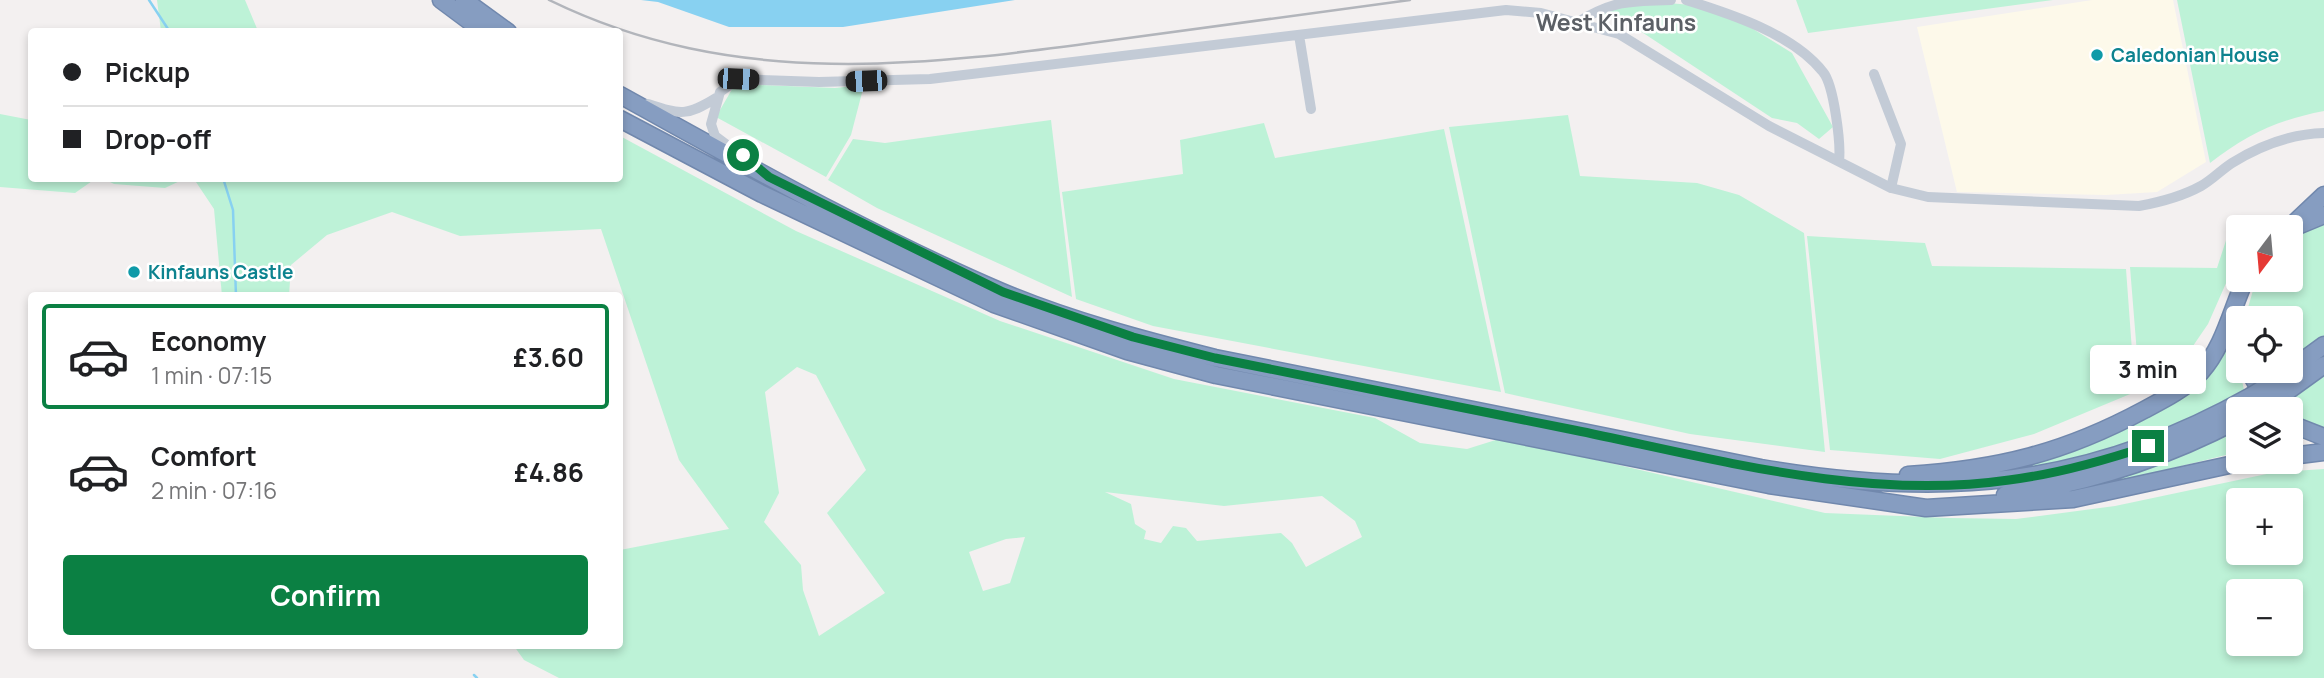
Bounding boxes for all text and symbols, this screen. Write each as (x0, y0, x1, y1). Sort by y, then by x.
district label: West Kinfauns (1536, 6, 1696, 38)
place label: Caledonian House (2111, 42, 2279, 68)
marker: Caledonian House (2089, 47, 2105, 63)
text: Pickup (105, 54, 190, 90)
car (717, 68, 760, 90)
car (845, 70, 888, 92)
text: Drop-off (105, 121, 211, 157)
route start (727, 139, 759, 171)
north arrow (2226, 215, 2303, 292)
map controls (2226, 215, 2303, 656)
place label: Kinfauns Castle (148, 259, 293, 285)
marker: Kinfauns Castle (126, 264, 142, 280)
button: locate (2226, 306, 2303, 383)
text: Economy (151, 323, 266, 359)
icon: car (67, 325, 130, 388)
text: £3.60 (513, 339, 584, 375)
callout: 3 min (2090, 344, 2206, 394)
text: 3 min (2118, 353, 2178, 385)
text: 1 min · 07:15 (151, 359, 272, 391)
button: layers (2226, 397, 2303, 474)
route end (2132, 430, 2164, 462)
text: Comfort (151, 438, 257, 474)
icon: car (67, 440, 130, 503)
text: £4.86 (514, 454, 584, 490)
text: 2 min · 07:16 (151, 474, 277, 506)
button: + (2226, 488, 2303, 565)
button: Confirm (63, 555, 588, 635)
button: − (2226, 579, 2303, 656)

